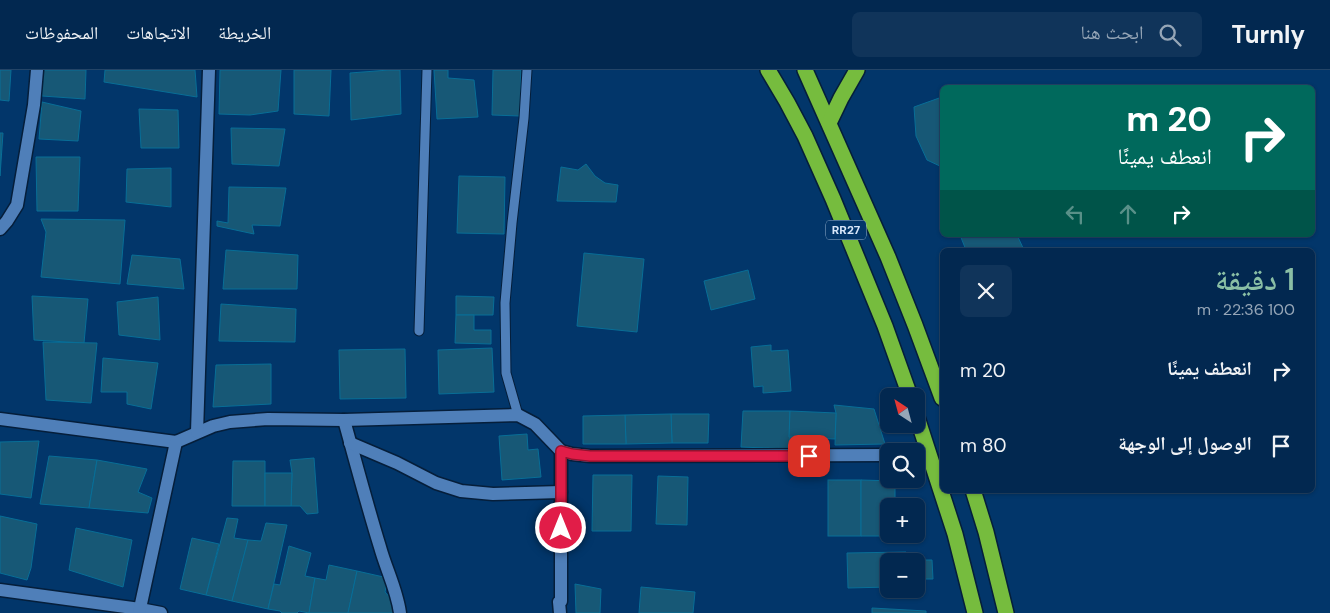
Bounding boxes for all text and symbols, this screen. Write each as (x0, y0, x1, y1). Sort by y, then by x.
search box (852, 12, 1202, 57)
text: Turnly (1232, 19, 1305, 50)
text: ابحث هنا (1081, 20, 1144, 45)
text: المحفوظات (25, 21, 98, 45)
text: الاتجاهات (126, 21, 190, 45)
text: الخريطة (218, 21, 271, 45)
icon: search (1156, 21, 1184, 49)
text: 20 m (1126, 96, 1212, 142)
icon: right (1230, 105, 1295, 170)
text: انعطف يمينًا (1117, 142, 1212, 171)
icon: left (1061, 200, 1089, 228)
icon: ahead (1114, 200, 1142, 228)
icon: right (1167, 200, 1195, 228)
road number: RR27 (826, 220, 866, 240)
text: 1 دقيقة (1215, 260, 1295, 299)
button: close (960, 265, 1012, 317)
text: 100 m · 22:36 (1197, 299, 1295, 320)
text: انعطف يمينًا (1167, 356, 1252, 381)
icon: right (1267, 357, 1295, 385)
text: 20 m (960, 358, 1006, 383)
north arrow (880, 388, 925, 432)
map controls (880, 388, 925, 598)
text: الوصول إلى الوجهة (1118, 431, 1252, 456)
icon: arrive (1267, 432, 1295, 460)
text: 80 m (960, 433, 1007, 458)
pin (788, 435, 830, 477)
icon: arrive (795, 442, 823, 470)
button: search (880, 443, 925, 488)
button: + (880, 498, 925, 543)
position arrow (534, 501, 586, 553)
button: − (880, 553, 925, 598)

